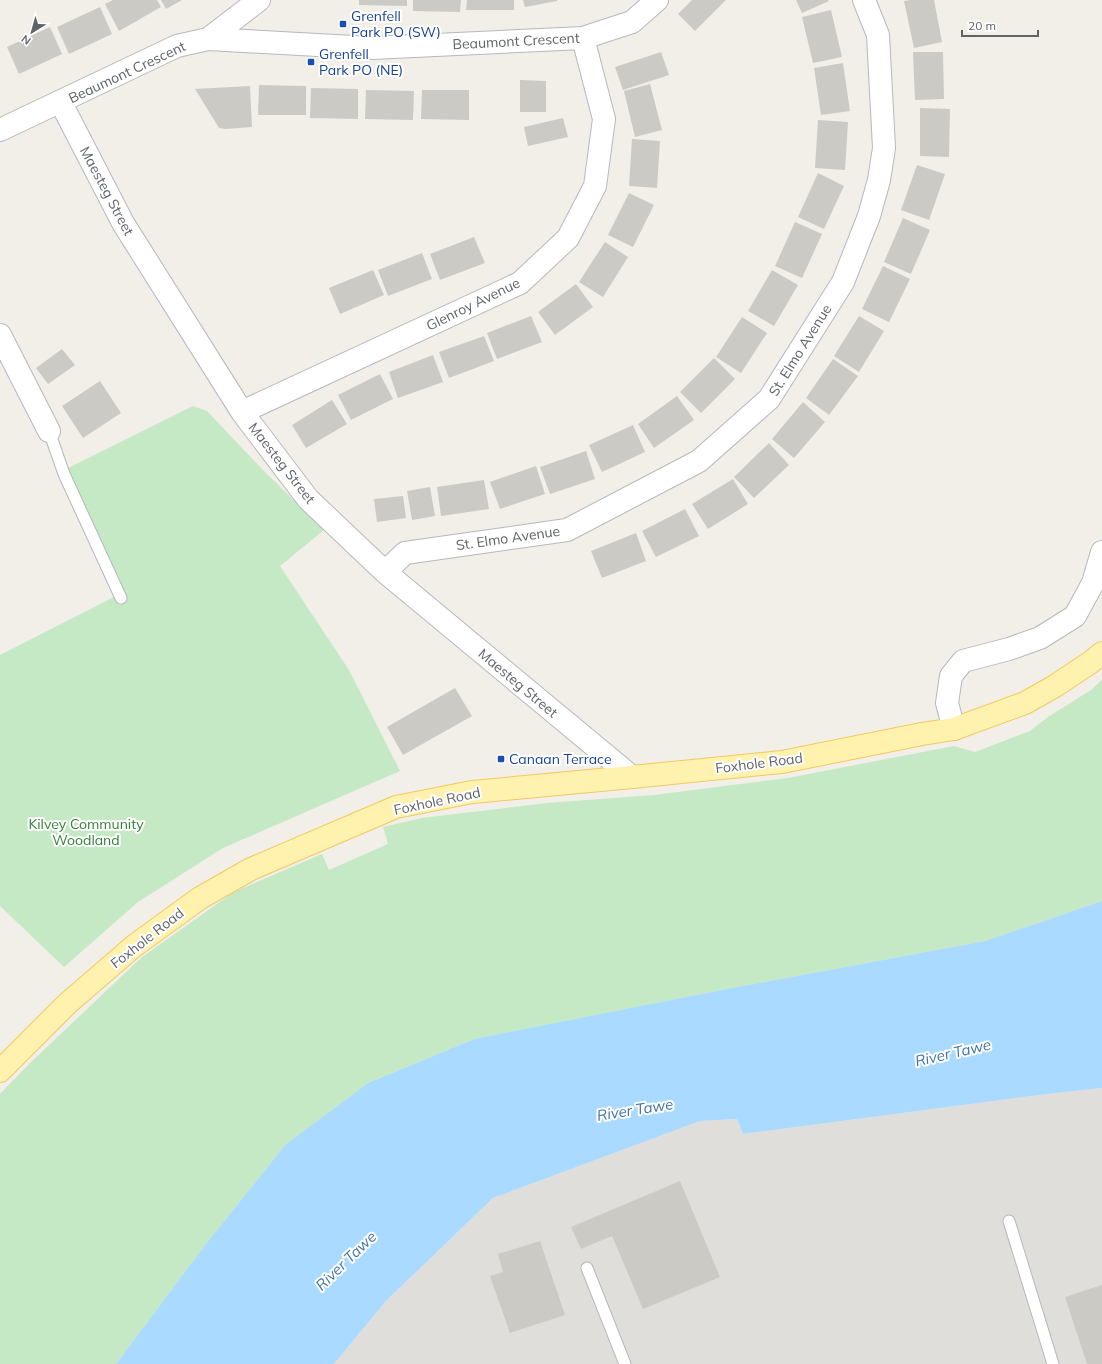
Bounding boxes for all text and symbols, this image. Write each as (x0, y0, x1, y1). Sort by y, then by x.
place label: Grenfell Park PO (SW) (351, 7, 441, 41)
north arrow (12, 12, 52, 52)
scale bar (962, 12, 1038, 38)
text: 20 m (968, 18, 996, 33)
marker: Grenfell Park PO (SW) (338, 19, 348, 29)
street label: Beaumont Crescent (452, 29, 580, 53)
text: N (18, 32, 34, 48)
street label: Beaumont Crescent (66, 37, 189, 107)
place label: Grenfell Park PO (NE) (319, 45, 403, 79)
marker: Grenfell Park PO (NE) (306, 57, 316, 67)
street label: Maesteg Street (76, 143, 138, 239)
street label: Glenroy Avenue (423, 274, 523, 334)
street label: St. Elmo Avenue (765, 301, 835, 399)
street label: Maesteg Street (245, 419, 319, 507)
street label: St. Elmo Avenue (455, 522, 561, 554)
street label: Maesteg Street (475, 645, 561, 722)
street label: Foxhole Road (714, 749, 804, 777)
place label: Canaan Terrace (509, 750, 612, 768)
marker: Canaan Terrace (496, 754, 506, 764)
street label: Foxhole Road (392, 783, 482, 819)
park label: Kilvey Community Woodland (28, 815, 144, 849)
street label: Foxhole Road (107, 904, 187, 972)
water label: River Tawe (913, 1035, 993, 1070)
water label: River Tawe (595, 1094, 675, 1125)
water label: River Tawe (311, 1227, 380, 1294)

